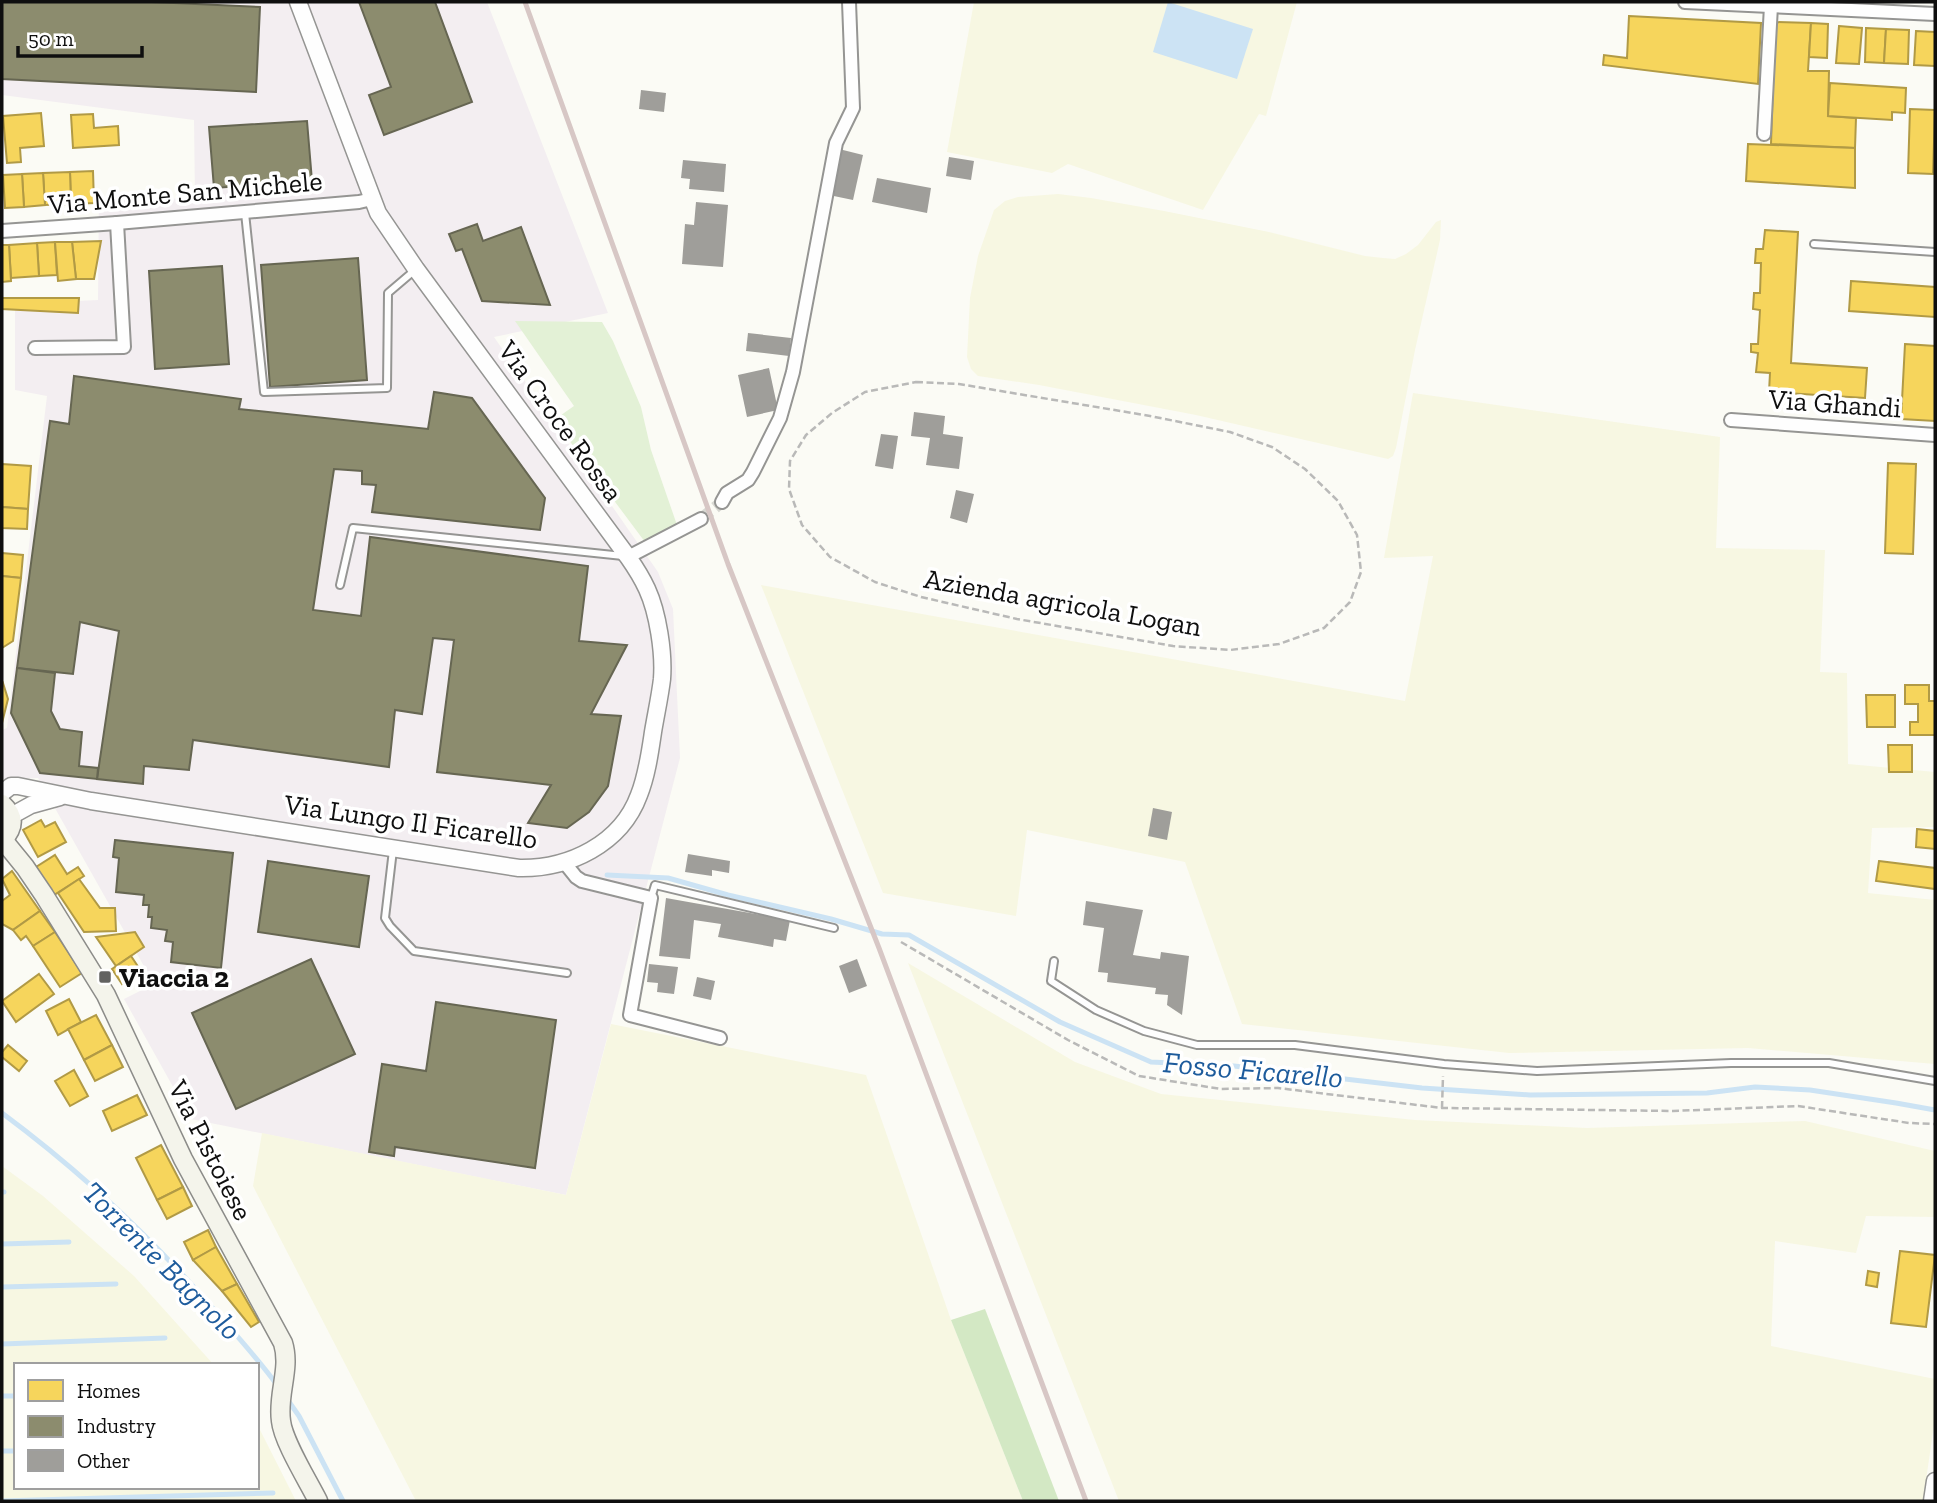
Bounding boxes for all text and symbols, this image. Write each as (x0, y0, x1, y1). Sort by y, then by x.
scale bar (18, 14, 142, 58)
text: 50 m (28, 26, 74, 51)
street label: Via Monte San Michele (45, 164, 324, 221)
street label: Via Croce Rossa (490, 333, 630, 509)
street label: Via Ghandi (1766, 382, 1903, 425)
street label: Azienda agricola Logan (922, 562, 1204, 643)
street label: Via Lungo Il Ficarello (281, 787, 540, 856)
place label: Viaccia 2 (119, 961, 229, 994)
marker: Viaccia 2 (97, 969, 113, 985)
water label: Fosso Ficarello (1161, 1044, 1345, 1096)
street label: Via Pistoiese (161, 1074, 260, 1226)
water label: Torrente Bagnolo (75, 1174, 249, 1348)
legend (14, 1363, 259, 1489)
text: Homes (77, 1378, 140, 1403)
text: Industry (77, 1413, 156, 1438)
text: Other (77, 1448, 131, 1473)

